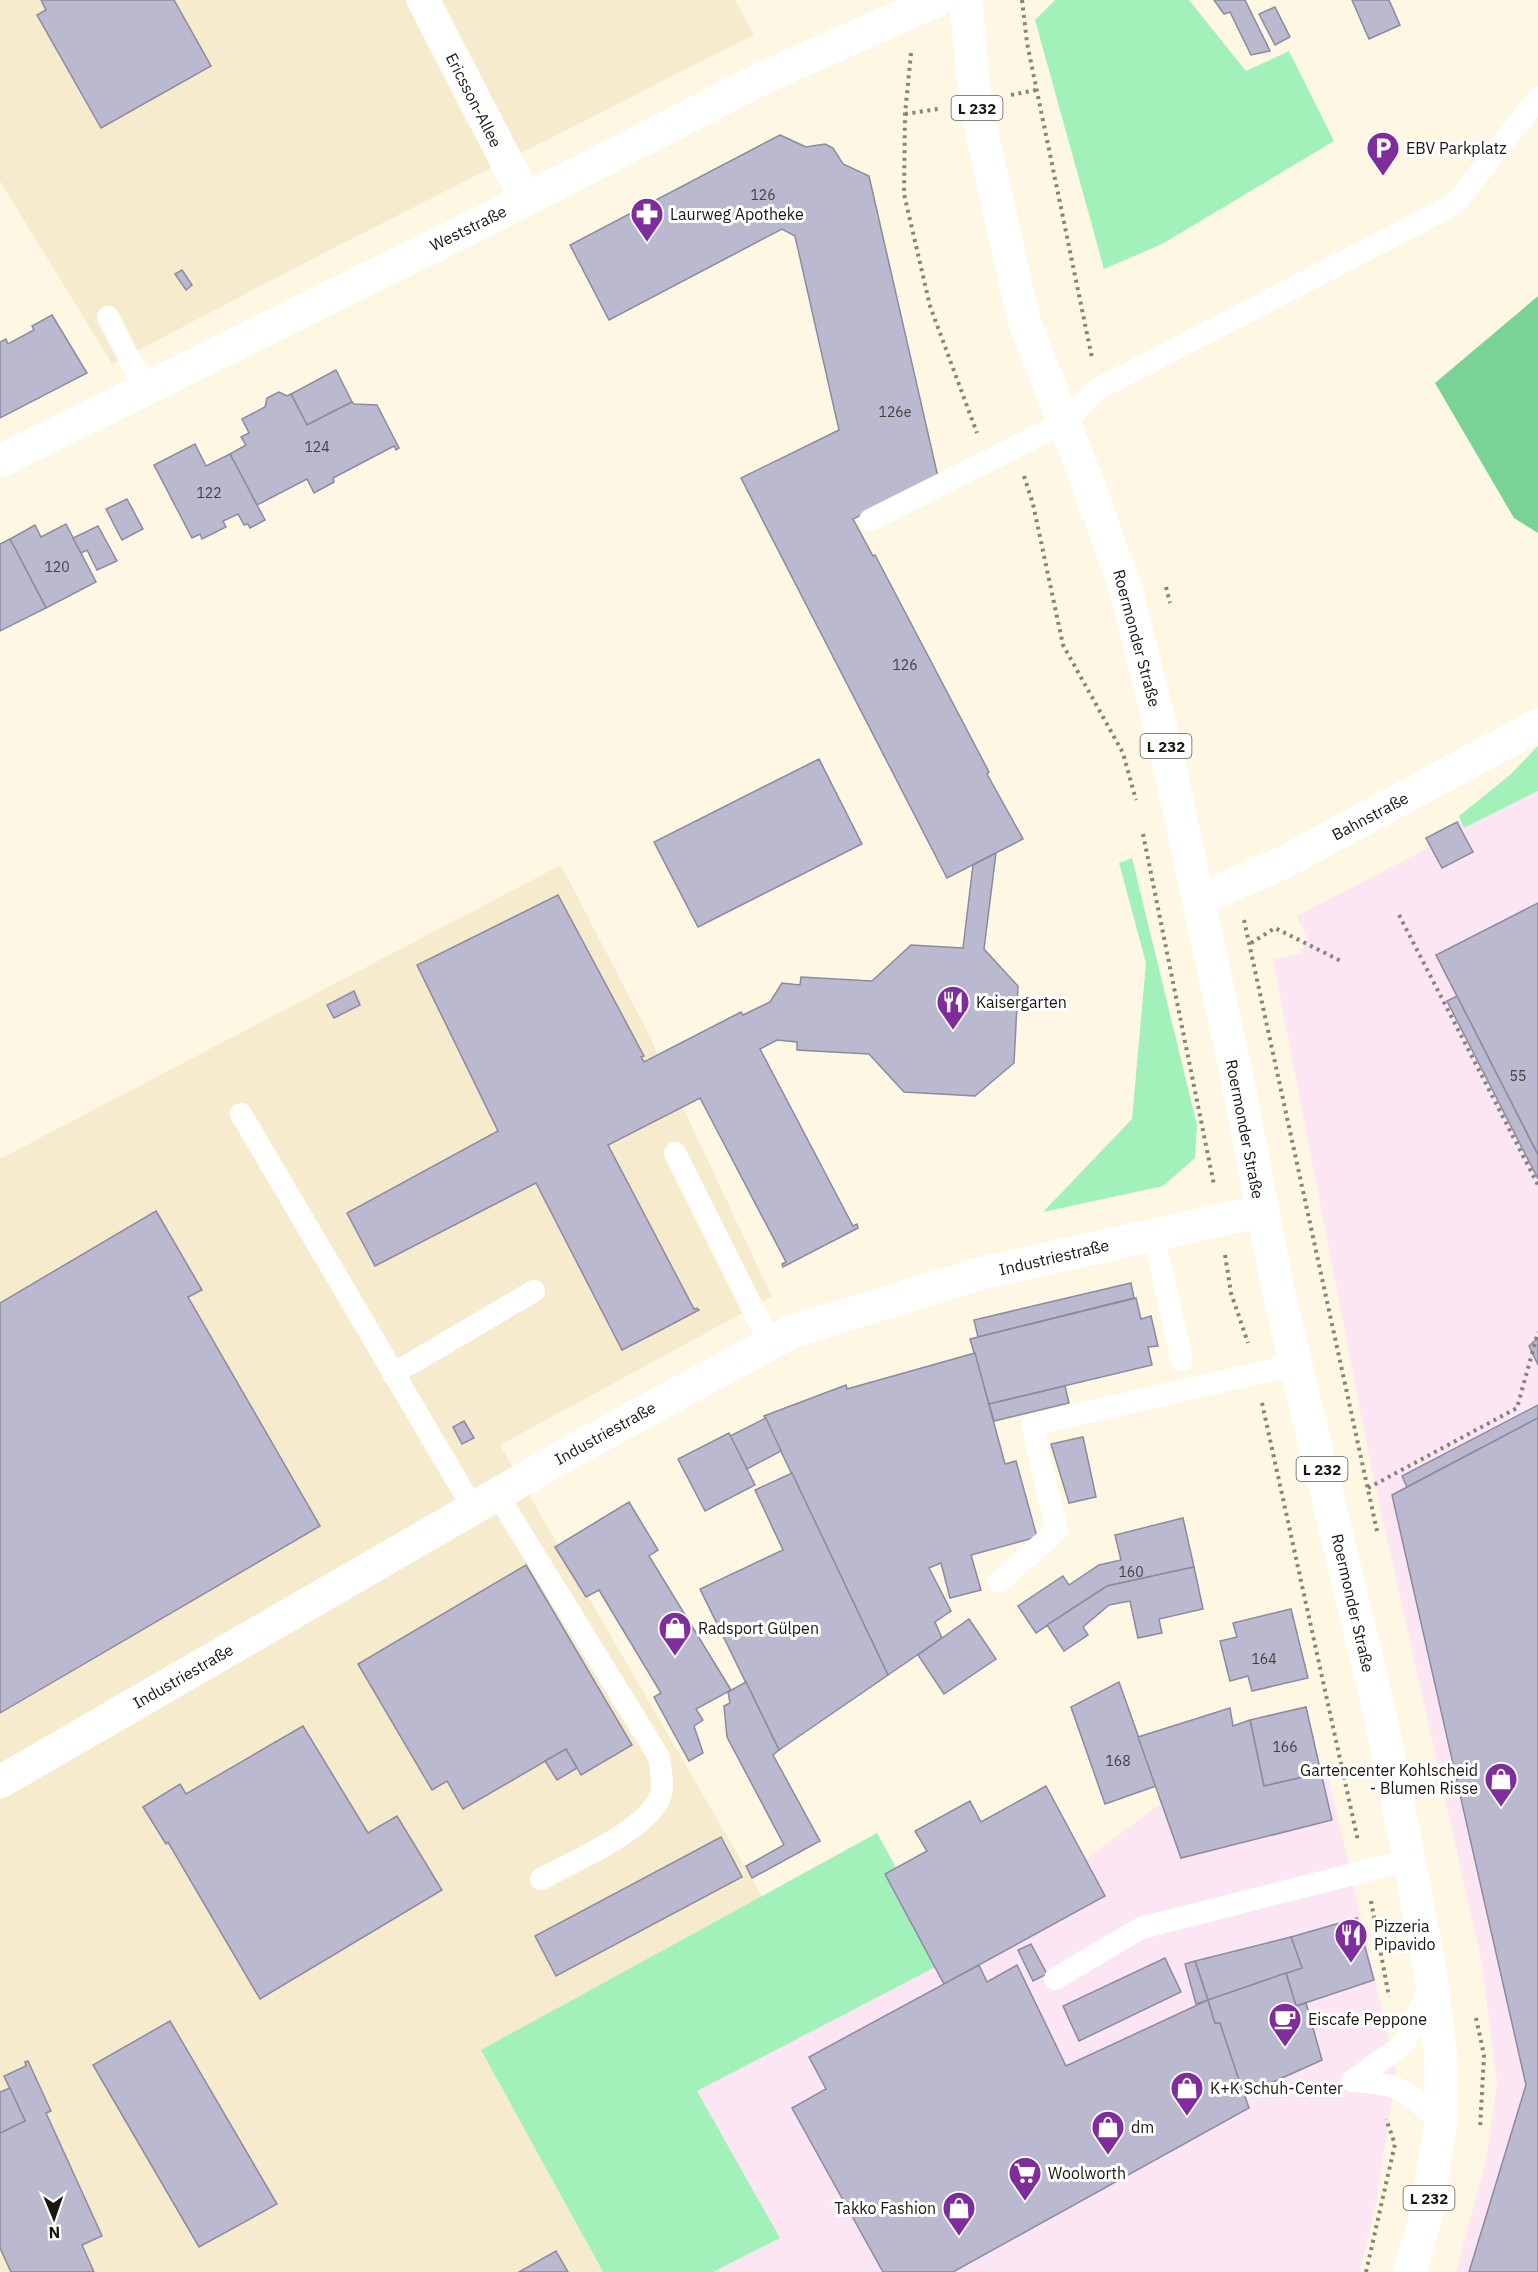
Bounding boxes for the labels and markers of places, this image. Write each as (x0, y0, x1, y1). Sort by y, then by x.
parking icon: EBV Parkplatz (1365, 130, 1401, 177)
place label: EBV Parkplatz (1406, 138, 1507, 158)
pharmacy icon: Laurweg Apotheke (629, 196, 665, 243)
place label: Laurweg Apotheke (670, 204, 804, 224)
restaurant icon: Kaisergarten (935, 984, 971, 1031)
place label: Kaisergarten (976, 992, 1067, 1012)
shop icon: Radsport Gülpen (657, 1610, 693, 1657)
place label: Radsport Gülpen (698, 1618, 819, 1638)
place label: Gartencenter Kohlscheid - Blumen Risse (1300, 1760, 1478, 1798)
shop icon: Gartencenter Kohlscheid - Blumen Risse (1483, 1761, 1519, 1808)
place label: Pizzeria Pipavido (1374, 1916, 1436, 1954)
restaurant icon: Pizzeria Pipavido (1333, 1917, 1369, 1964)
cafe icon: Eiscafe Peppone (1267, 2001, 1303, 2048)
place label: Eiscafe Peppone (1308, 2009, 1427, 2029)
shop icon: K+K Schuh-Center (1169, 2070, 1205, 2117)
place label: K+K Schuh-Center (1210, 2078, 1343, 2098)
shop icon: dm (1090, 2109, 1126, 2156)
place label: dm (1131, 2117, 1154, 2137)
supermarket icon: Woolworth (1007, 2155, 1043, 2202)
place label: Woolworth (1048, 2163, 1126, 2183)
shop icon: Takko Fashion (941, 2190, 977, 2237)
place label: Takko Fashion (834, 2198, 936, 2218)

